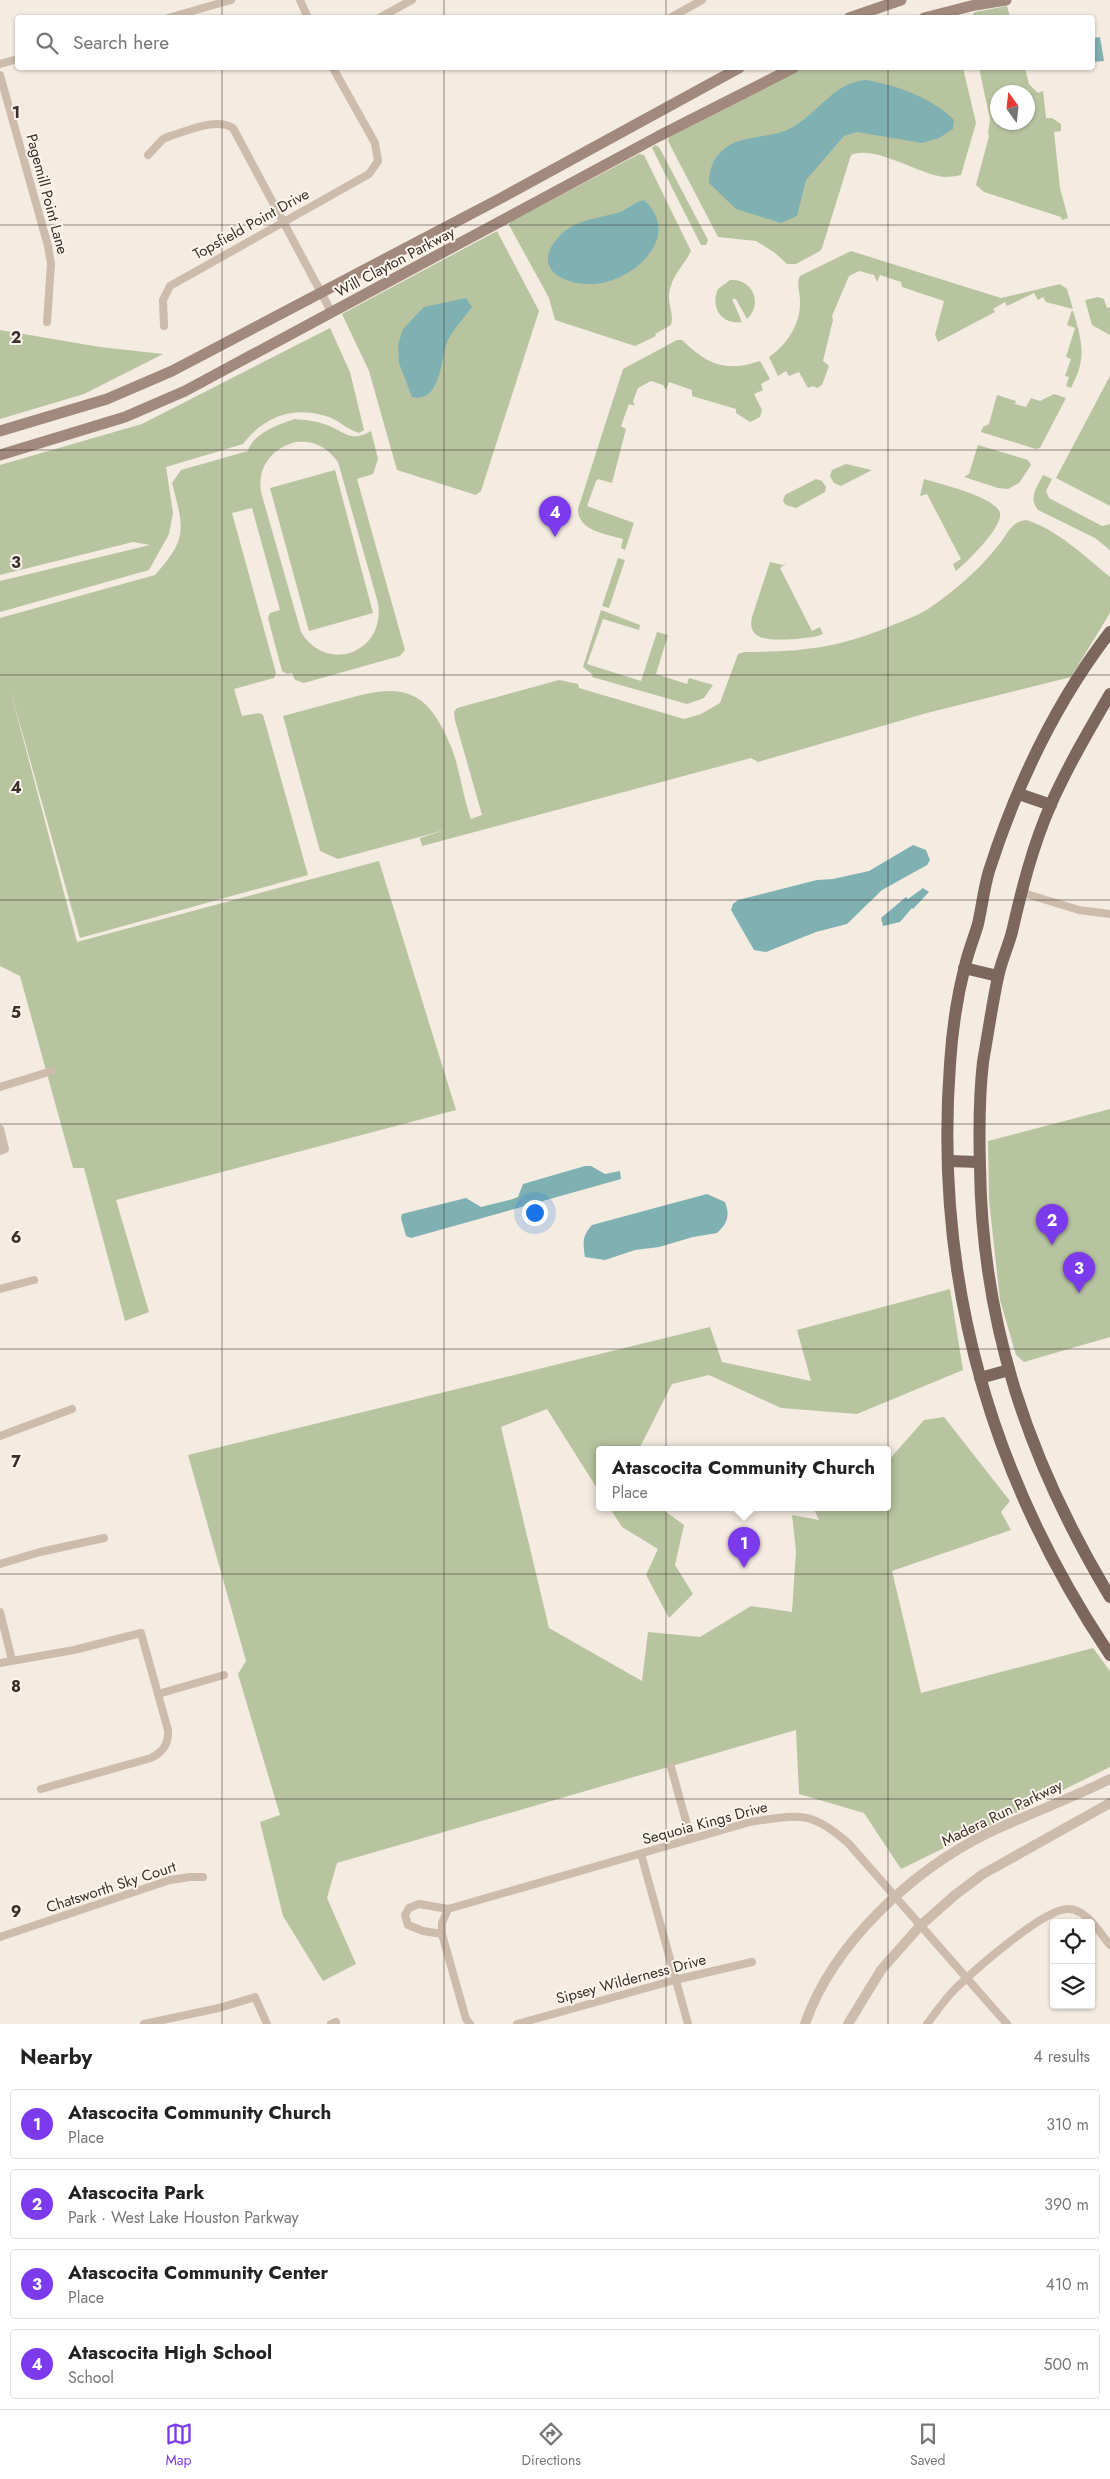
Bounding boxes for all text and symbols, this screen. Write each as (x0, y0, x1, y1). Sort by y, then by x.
search box (15, 15, 1095, 70)
icon: search (33, 29, 61, 57)
text: Search here (73, 29, 169, 56)
north arrow (990, 85, 1035, 130)
text: 1 (12, 101, 20, 124)
street label: Pagemill Point Lane (20, 131, 74, 257)
street label: Topsfield Point Drive (189, 183, 313, 265)
street label: Will Clayton Parkway (331, 221, 459, 303)
text: 2 (11, 326, 21, 349)
pin: 4 (539, 496, 571, 537)
text: 3 (11, 551, 21, 574)
text: 4 (10, 776, 22, 799)
text: 5 (11, 1001, 21, 1024)
your location (522, 1200, 548, 1226)
pin: 2 (1036, 1204, 1068, 1245)
text: 6 (11, 1226, 21, 1249)
pin: 3 (1063, 1252, 1095, 1293)
popup (596, 1446, 891, 1511)
text: 7 (11, 1450, 21, 1473)
text: Atascocita Community Church (612, 1454, 875, 1481)
text: Place (612, 1481, 648, 1504)
pin: 1 (728, 1527, 760, 1568)
text: 8 (11, 1675, 21, 1698)
street label: Madera Run Parkway (938, 1774, 1067, 1852)
street label: Sequoia Kings Drive (640, 1796, 770, 1850)
street label: Chatsworth Sky Court (43, 1855, 179, 1918)
text: 9 (11, 1900, 21, 1923)
map controls (1050, 1919, 1095, 2009)
button: locate (1050, 1919, 1095, 1964)
street label: Sipsey Wilderness Drive (554, 1948, 709, 2010)
button: layers (1050, 1964, 1095, 2009)
text: Nearby (20, 2042, 92, 2072)
text: 4 results (1034, 2045, 1090, 2068)
text: Atascocita Community Church (68, 2099, 331, 2126)
text: 1 (33, 2113, 41, 2136)
text: 310 m (1046, 2113, 1089, 2136)
text: Place (68, 2126, 104, 2149)
text: Atascocita Park (68, 2179, 204, 2206)
text: 2 (32, 2193, 42, 2216)
text: 390 m (1044, 2193, 1089, 2216)
text: Park · West Lake Houston Parkway (68, 2206, 299, 2229)
text: Atascocita Community Center (68, 2259, 328, 2286)
text: 3 (32, 2273, 42, 2296)
text: 410 m (1046, 2273, 1089, 2296)
text: Place (68, 2286, 104, 2309)
text: Atascocita High School (68, 2339, 272, 2366)
text: 4 (31, 2353, 43, 2376)
text: 500 m (1043, 2353, 1089, 2376)
text: School (68, 2366, 114, 2389)
tab: Map (165, 2420, 193, 2470)
tab: Directions (522, 2420, 581, 2470)
tab: Saved (910, 2420, 945, 2470)

